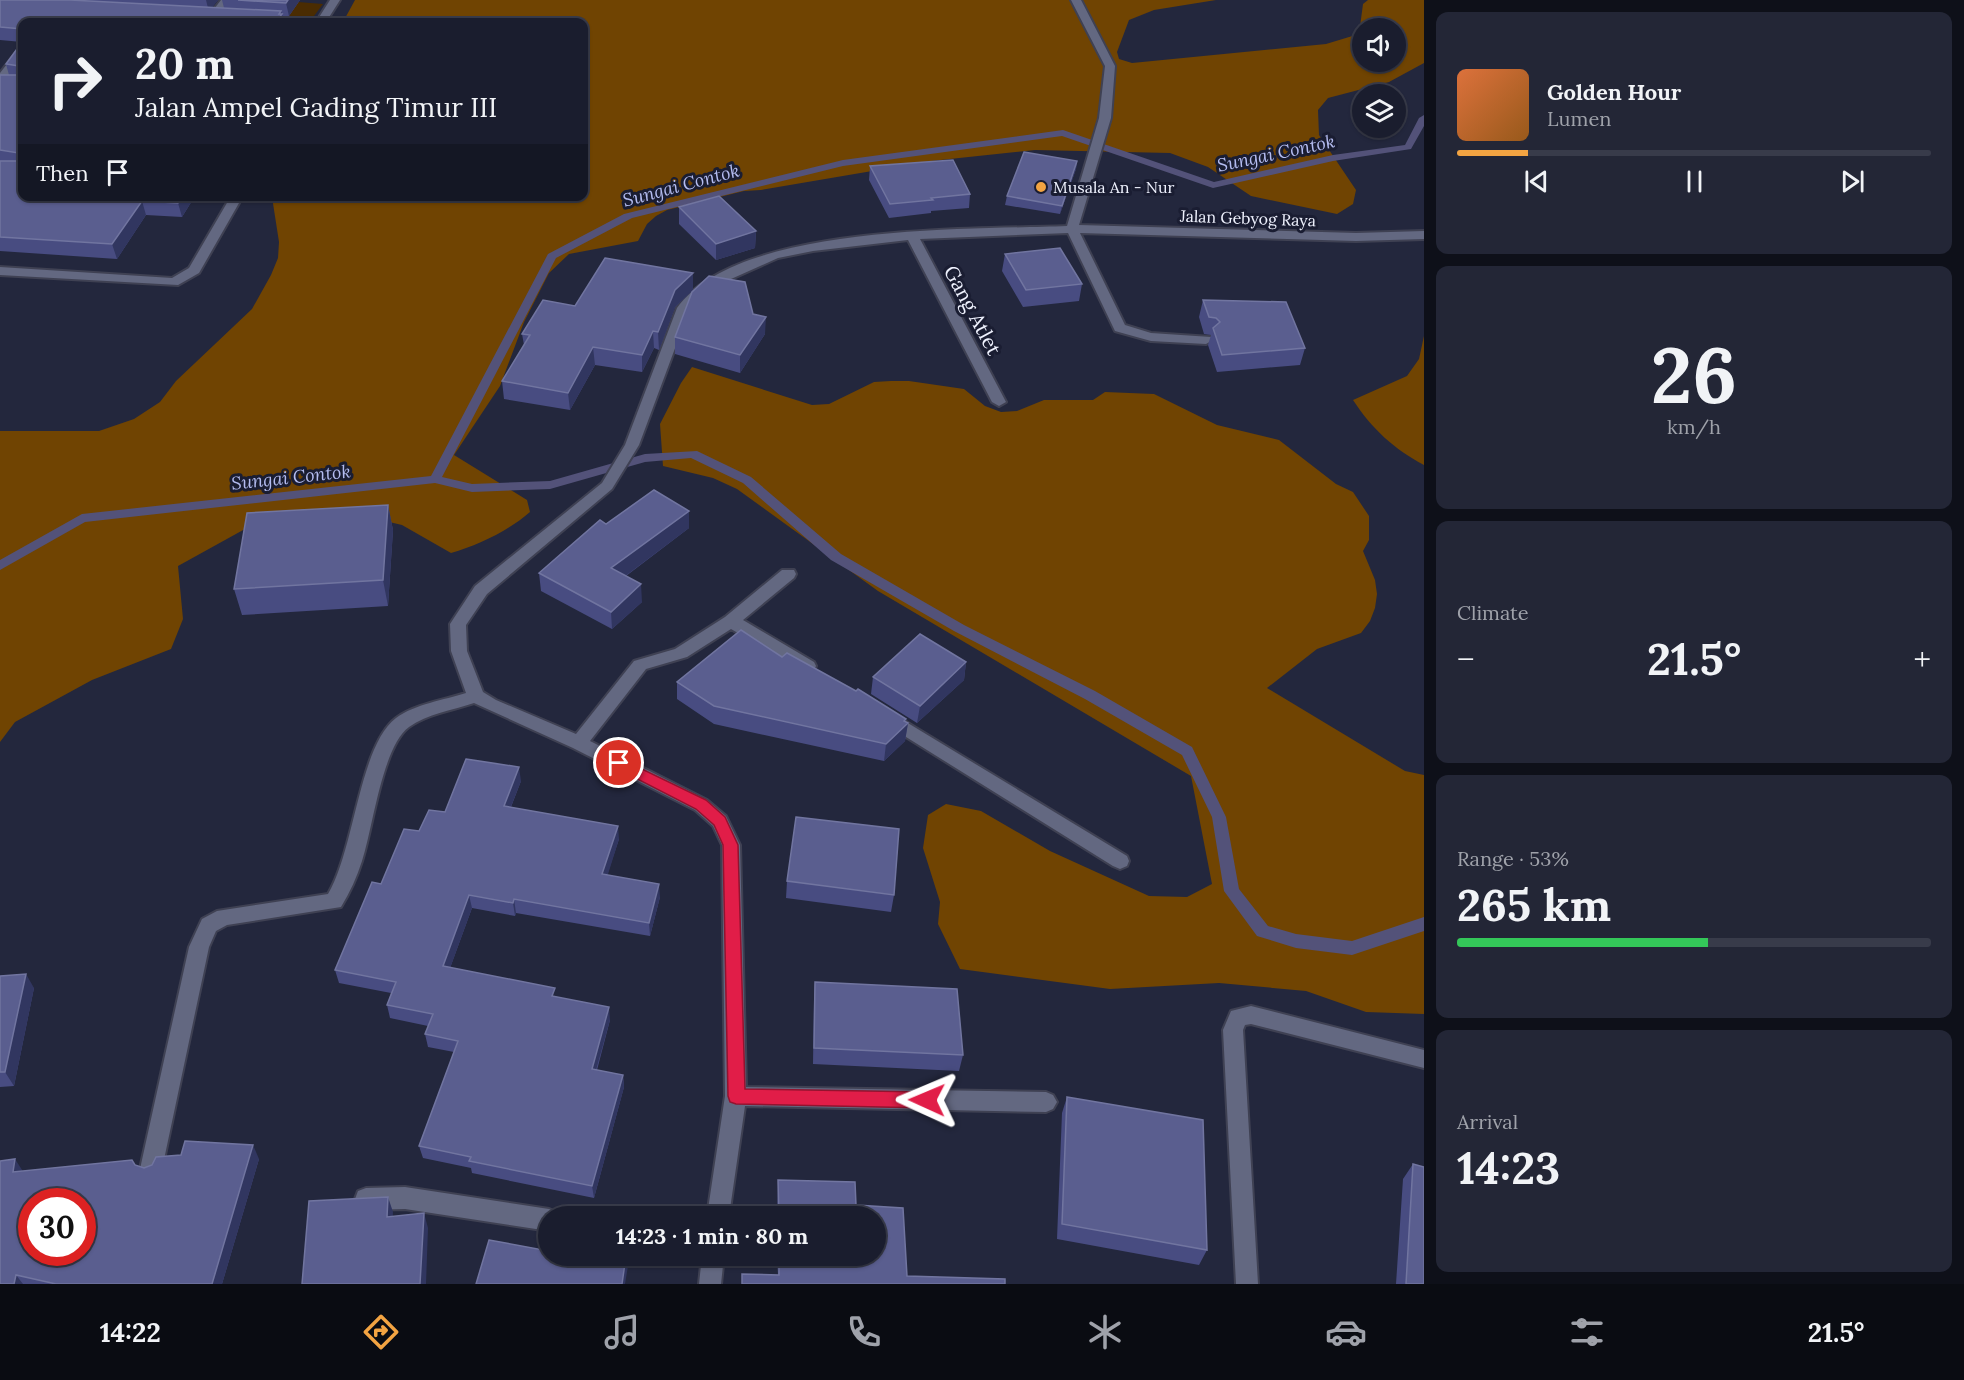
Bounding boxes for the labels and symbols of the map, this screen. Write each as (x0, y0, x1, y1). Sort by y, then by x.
water label: Sungai Contok (1215, 129, 1337, 177)
water label: Sungai Contok (620, 158, 742, 212)
place label: Musala An - Nur (1053, 177, 1174, 197)
marker: Musala An - Nur (1034, 180, 1048, 194)
street label: Jalan Gebyog Raya (1179, 206, 1316, 230)
street label: Gang Atlet (939, 261, 1007, 359)
water label: Sungai Contok (230, 459, 352, 495)
pin (593, 737, 644, 788)
position arrow (895, 1068, 959, 1132)
speed limit sign: 30 (18, 1188, 96, 1266)

